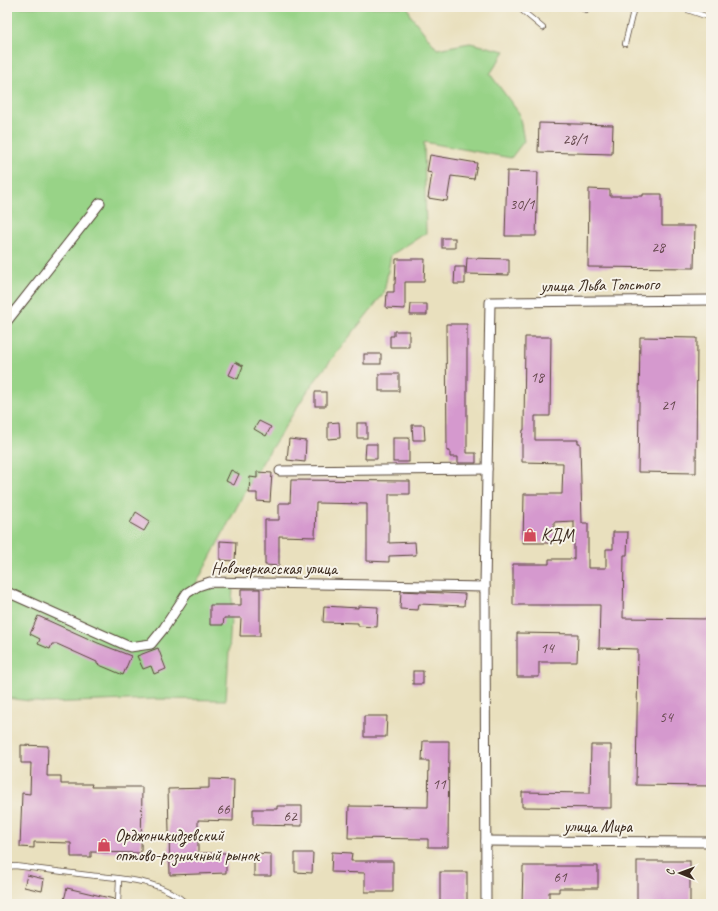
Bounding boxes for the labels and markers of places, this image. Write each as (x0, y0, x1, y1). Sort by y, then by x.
place label: КДМ (541, 525, 575, 546)
shop icon: КДМ (522, 527, 538, 543)
place label: Орджоникидзевский оптово-розничный рынок (115, 825, 261, 867)
shop icon: Орджоникидзевский оптово-розничный рынок (96, 837, 112, 853)

